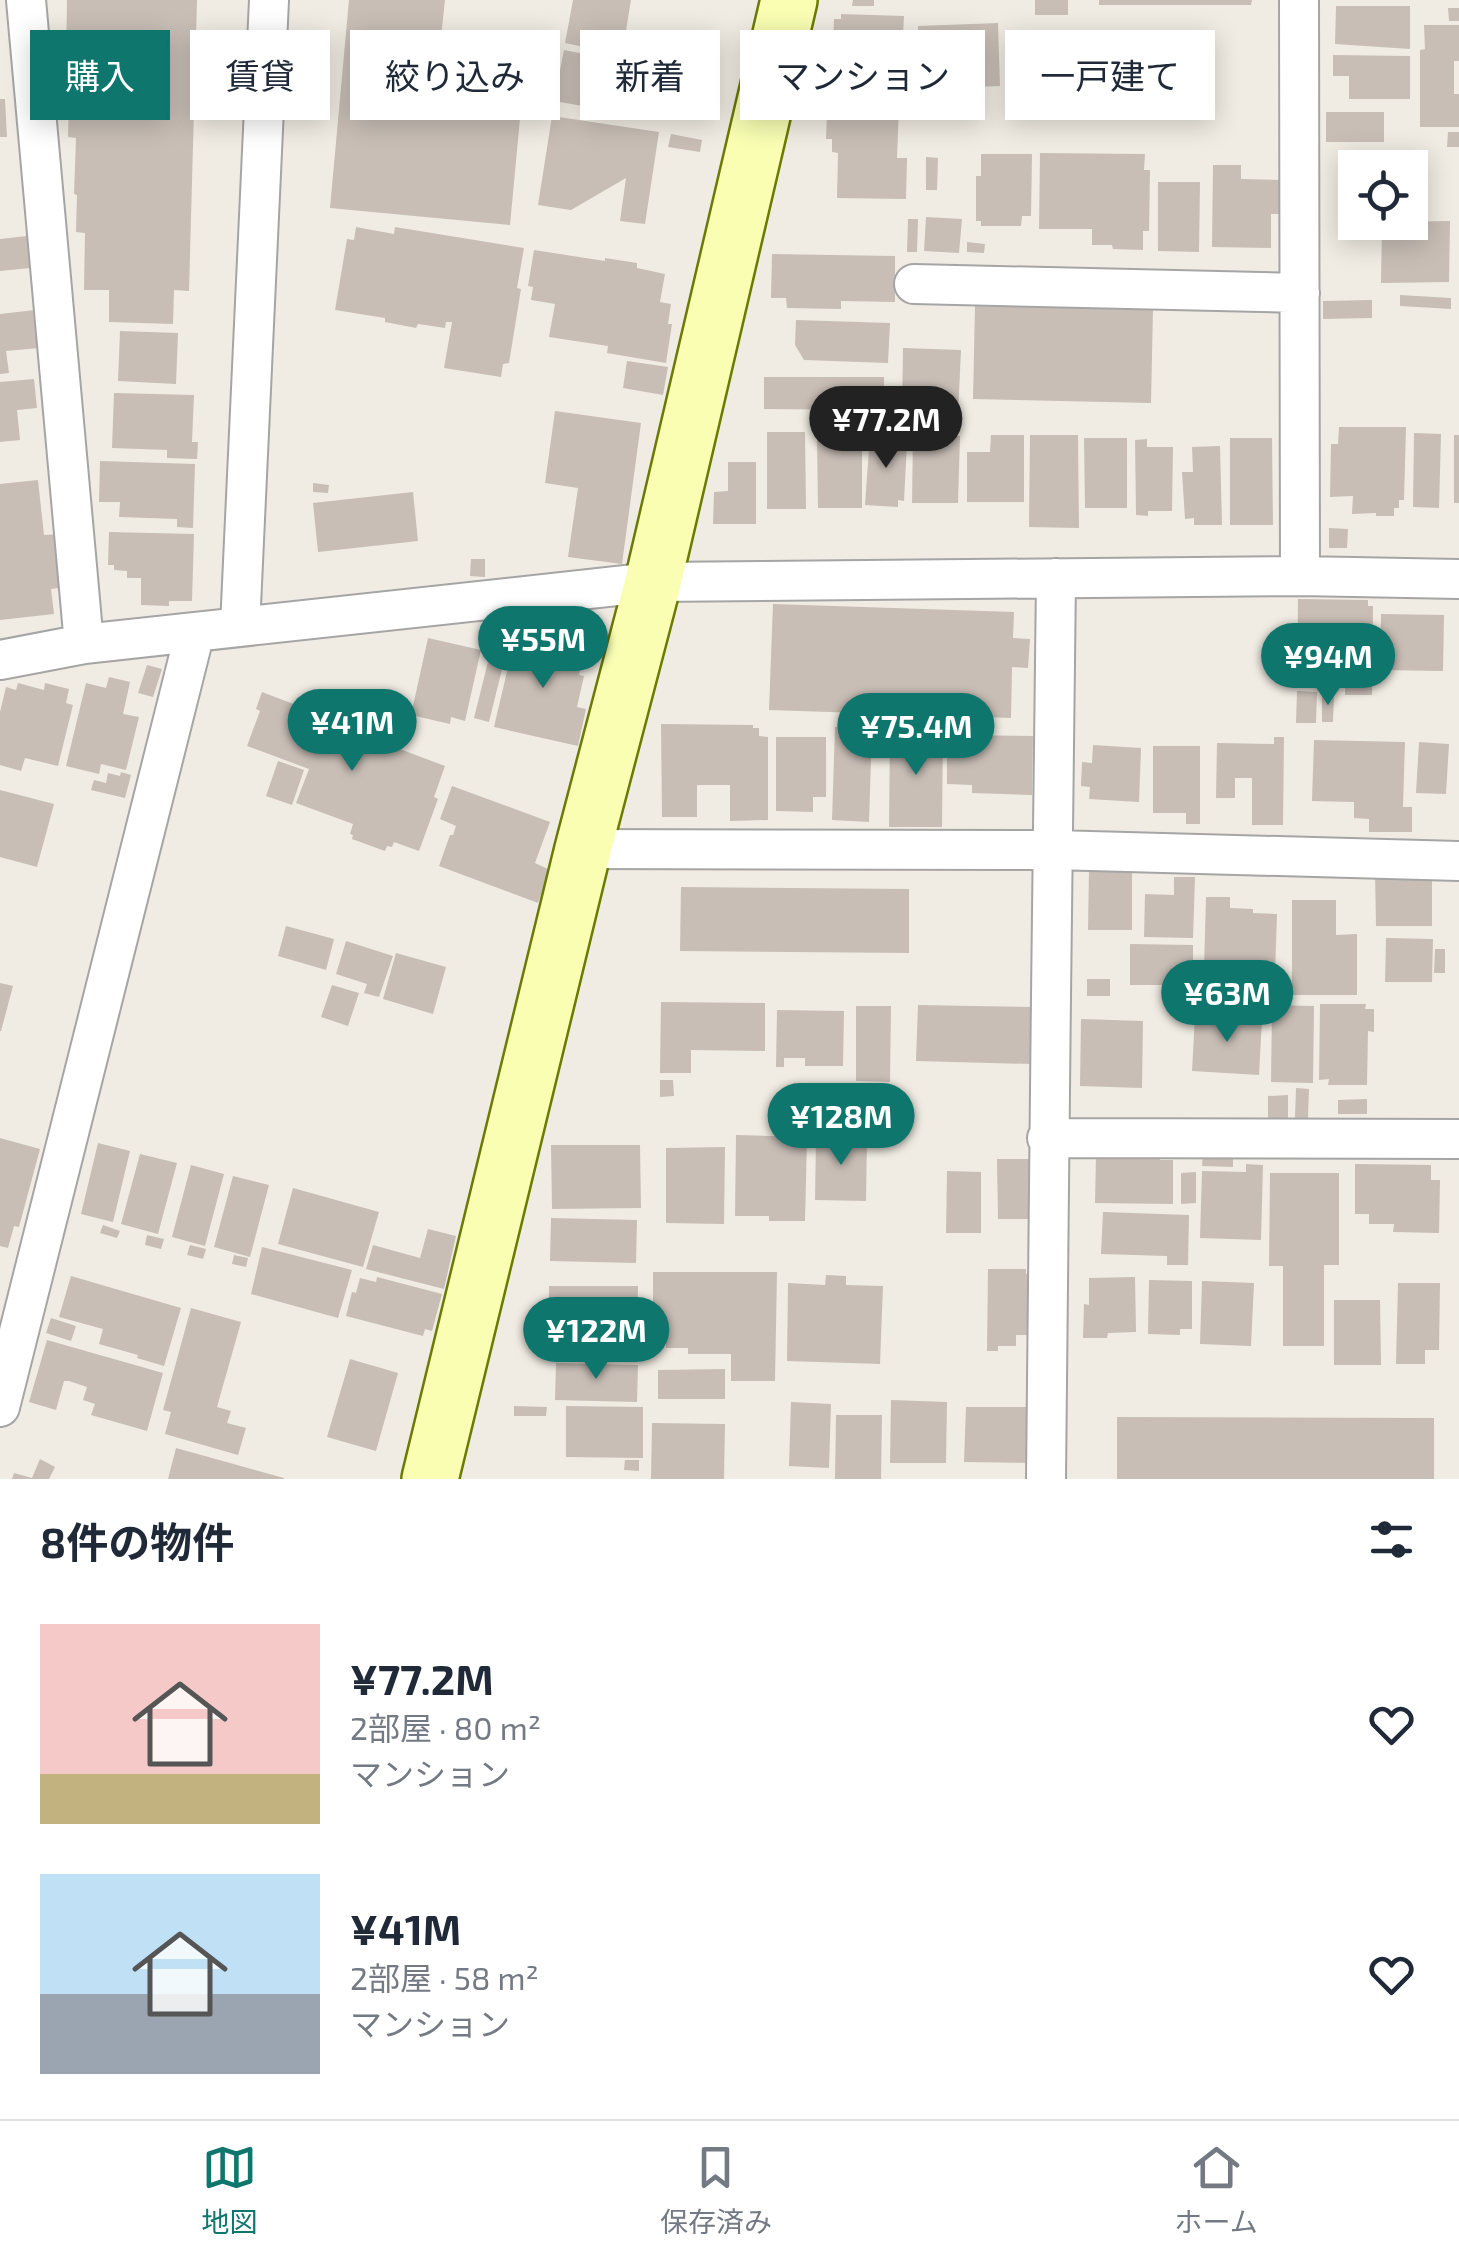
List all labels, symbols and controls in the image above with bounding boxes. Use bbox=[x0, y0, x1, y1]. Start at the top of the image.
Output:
chip: 購入 bbox=[30, 30, 170, 120]
chip: 賃貸 bbox=[190, 30, 330, 120]
chip: 絞り込み bbox=[350, 30, 560, 120]
chip: 新着 bbox=[580, 30, 720, 120]
chip: マンション bbox=[740, 30, 985, 120]
chip: 一戸建て bbox=[1005, 30, 1215, 120]
map controls bbox=[1338, 150, 1428, 240]
button: locate bbox=[1338, 150, 1428, 240]
pin: ¥77.2M bbox=[805, 386, 967, 471]
text: ¥77.2M bbox=[831, 399, 941, 437]
pin: ¥55M bbox=[484, 606, 602, 691]
text: ¥55M bbox=[500, 619, 586, 657]
pin: ¥94M bbox=[1269, 623, 1387, 708]
text: ¥94M bbox=[1283, 636, 1373, 674]
pin: ¥41M bbox=[293, 689, 411, 774]
pin: ¥75.4M bbox=[835, 693, 997, 778]
text: ¥41M bbox=[310, 702, 394, 740]
text: ¥75.4M bbox=[859, 706, 973, 744]
pin: ¥63M bbox=[1168, 960, 1286, 1045]
text: ¥63M bbox=[1183, 973, 1271, 1011]
pin: ¥128M bbox=[771, 1083, 911, 1168]
text: ¥128M bbox=[790, 1096, 892, 1134]
pin: ¥122M bbox=[526, 1297, 666, 1382]
text: ¥122M bbox=[545, 1310, 647, 1348]
icon: filters bbox=[1364, 1512, 1419, 1567]
text: 8件の物件 bbox=[40, 1516, 234, 1566]
text: ¥77.2M bbox=[350, 1653, 494, 1703]
icon: home bbox=[120, 1664, 240, 1784]
icon: heart bbox=[1364, 1697, 1419, 1752]
text: 2部屋 · 80 m² bbox=[350, 1708, 541, 1746]
text: マンション bbox=[350, 1754, 510, 1792]
text: ¥41M bbox=[350, 1903, 461, 1953]
icon: home bbox=[120, 1914, 240, 2034]
icon: heart bbox=[1364, 1947, 1419, 2002]
text: 2部屋 · 58 m² bbox=[350, 1958, 539, 1996]
text: マンション bbox=[350, 2004, 510, 2042]
tab: 地図 bbox=[201, 2140, 257, 2240]
tab: 保存済み bbox=[660, 2140, 772, 2240]
tab: ホーム bbox=[1175, 2140, 1258, 2240]

